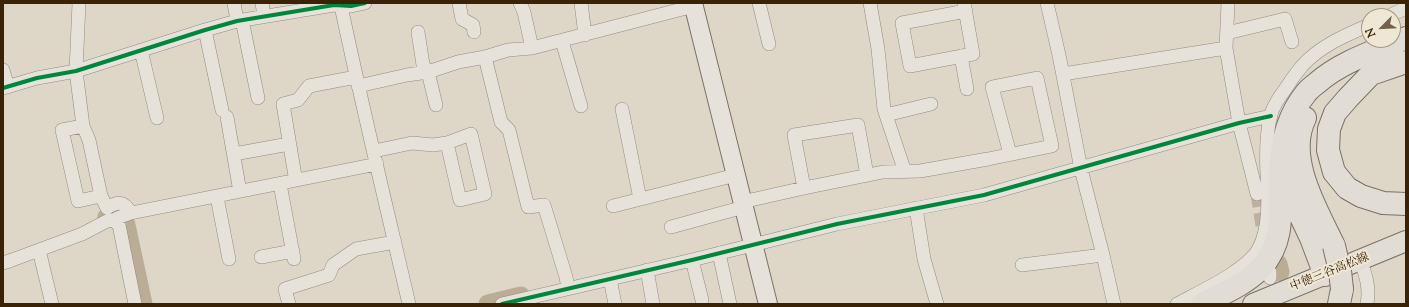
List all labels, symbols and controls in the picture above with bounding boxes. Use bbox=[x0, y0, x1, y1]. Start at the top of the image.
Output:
north arrow bbox=[1361, 8, 1401, 48]
text: N bbox=[1362, 25, 1380, 40]
street label: 中徳三谷高松線 bbox=[1288, 251, 1372, 295]

